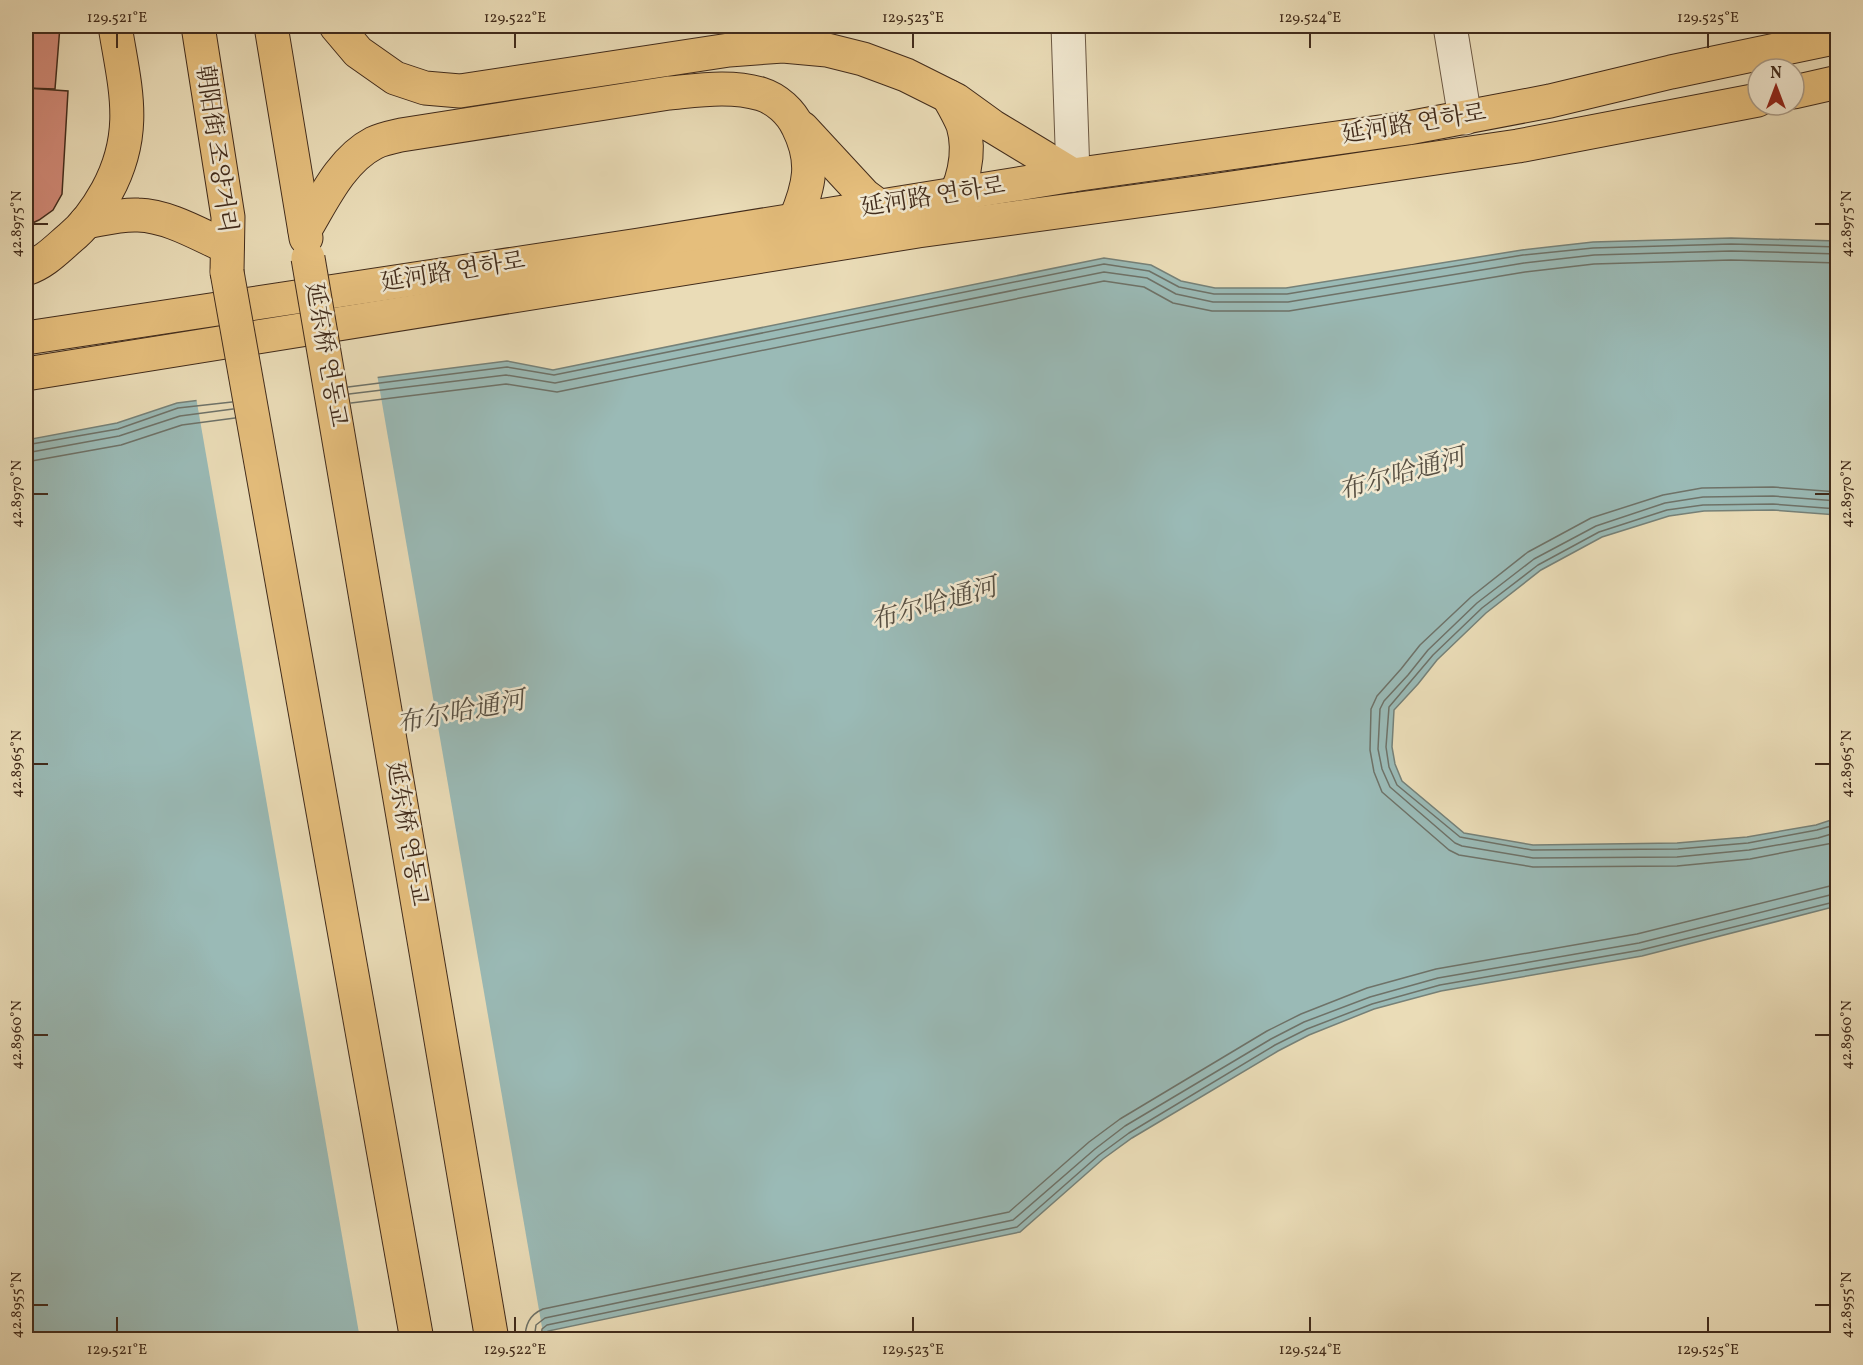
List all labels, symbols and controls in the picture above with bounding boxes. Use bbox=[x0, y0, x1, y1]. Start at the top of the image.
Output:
text: 129.521°E bbox=[87, 8, 147, 29]
text: 129.522°E bbox=[484, 8, 546, 29]
text: 129.523°E bbox=[882, 8, 944, 29]
text: 129.524°E bbox=[1279, 8, 1341, 29]
text: 129.525°E bbox=[1677, 8, 1739, 29]
north arrow bbox=[1746, 57, 1806, 117]
street label: 朝阳街 조양거리 bbox=[186, 63, 244, 235]
text: N bbox=[1770, 63, 1782, 85]
street label: 延河路 연하로 bbox=[1339, 97, 1489, 153]
street label: 延河路 연하로 bbox=[858, 170, 1008, 226]
text: 42.8975°N bbox=[7, 190, 28, 258]
text: 42.8975°N bbox=[1837, 190, 1858, 258]
street label: 延河路 연하로 bbox=[378, 245, 528, 301]
street label: 延东桥 연동교 bbox=[296, 280, 354, 430]
water label: 布尔哈通河 bbox=[1335, 439, 1473, 510]
text: 42.8970°N bbox=[7, 460, 28, 528]
text: 42.8970°N bbox=[1837, 460, 1858, 528]
water label: 布尔哈通河 bbox=[867, 569, 1005, 640]
water label: 布尔哈通河 bbox=[394, 682, 532, 743]
text: 42.8965°N bbox=[7, 730, 28, 798]
text: 42.8965°N bbox=[1837, 730, 1858, 798]
street label: 延东桥 연동교 bbox=[377, 759, 435, 909]
text: 42.8960°N bbox=[7, 1000, 28, 1070]
text: 42.8960°N bbox=[1837, 1000, 1858, 1070]
text: 42.8955°N bbox=[7, 1272, 28, 1338]
text: 42.8955°N bbox=[1837, 1272, 1858, 1338]
text: 129.521°E bbox=[87, 1340, 147, 1361]
text: 129.522°E bbox=[484, 1340, 546, 1361]
text: 129.523°E bbox=[882, 1340, 944, 1361]
text: 129.524°E bbox=[1279, 1340, 1341, 1361]
text: 129.525°E bbox=[1677, 1340, 1739, 1361]

